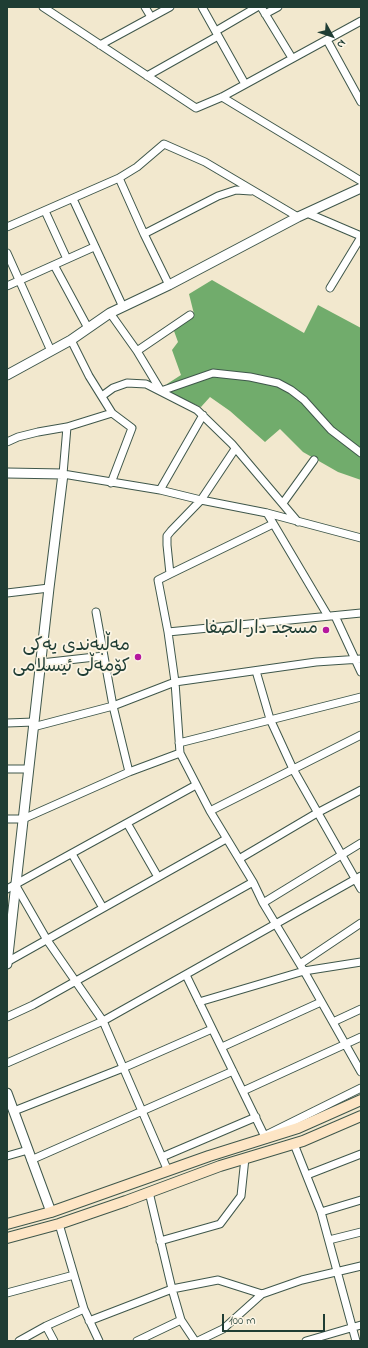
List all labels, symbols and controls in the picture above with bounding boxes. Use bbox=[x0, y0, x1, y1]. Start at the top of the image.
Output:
north arrow bbox=[312, 16, 352, 56]
text: N bbox=[333, 36, 350, 52]
place label: مسجد دار الصفا bbox=[205, 619, 318, 641]
marker: مسجد دار الصفا bbox=[321, 625, 331, 635]
place label: مەڵبەندی یەکی کۆمەڵی ئیسلامی bbox=[12, 636, 130, 678]
marker: مەڵبەندی یەکی کۆمەڵی ئیسلامی bbox=[133, 652, 143, 662]
scale bar bbox=[224, 1306, 327, 1332]
text: 100 m bbox=[229, 1312, 256, 1330]

